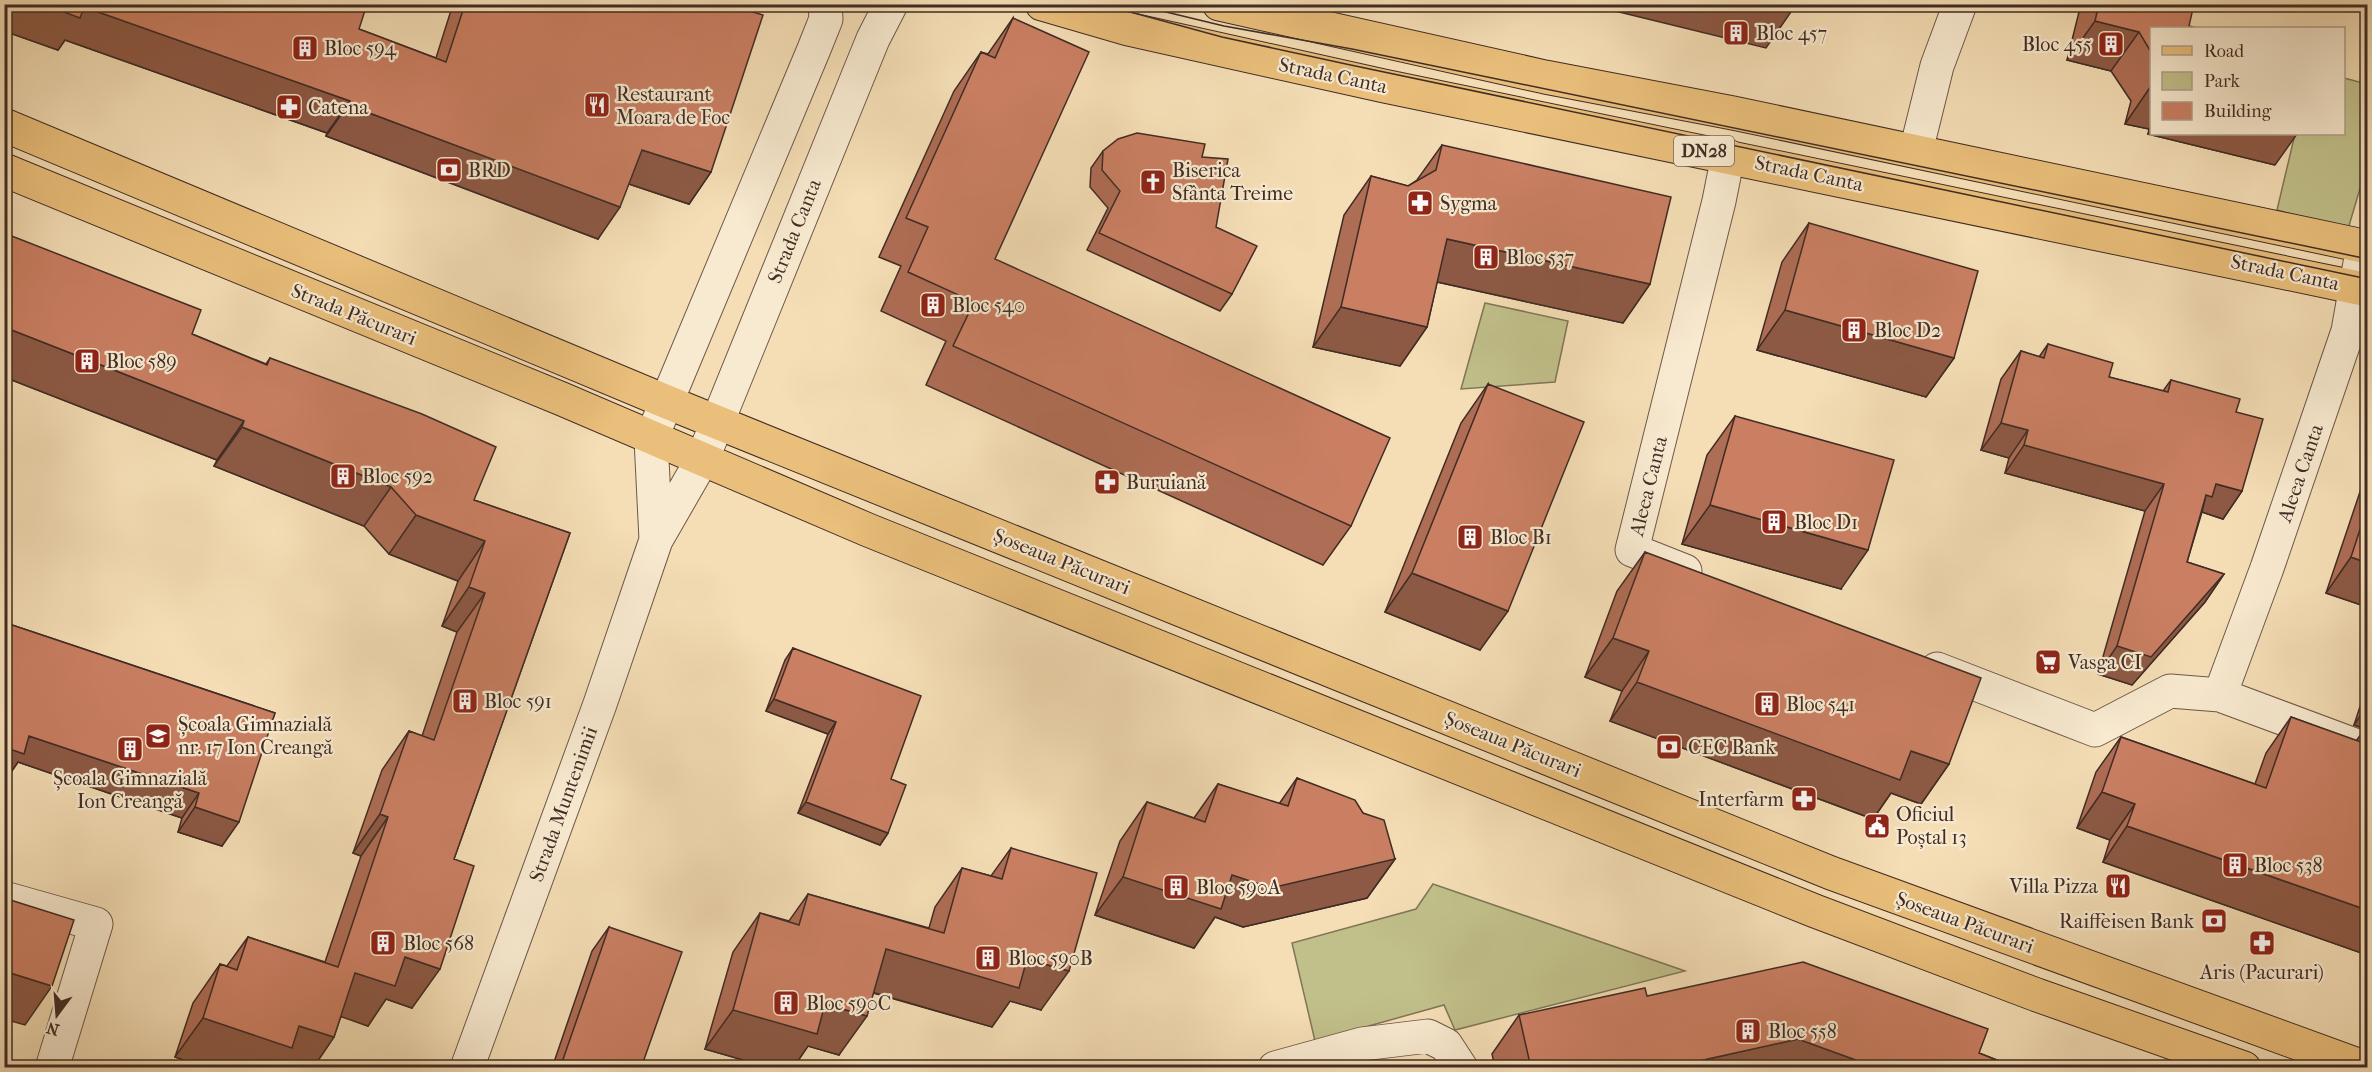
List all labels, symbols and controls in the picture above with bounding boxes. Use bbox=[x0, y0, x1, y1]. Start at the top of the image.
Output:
building icon: Bloc 457 bbox=[1721, 18, 1751, 48]
place label: Bloc 457 bbox=[1756, 22, 1828, 45]
legend bbox=[2150, 27, 2345, 135]
building icon: Bloc 455 bbox=[2096, 29, 2126, 59]
building icon: Bloc 594 bbox=[290, 33, 320, 63]
place label: Bloc 455 bbox=[2022, 33, 2092, 56]
place label: Bloc 594 bbox=[324, 37, 398, 60]
text: Road bbox=[2204, 41, 2244, 62]
street label: Strada Canta bbox=[1277, 53, 1390, 98]
text: Park bbox=[2204, 71, 2241, 92]
place label: Restaurant Moara de Foc bbox=[616, 83, 730, 129]
restaurant icon: Restaurant Moara de Foc bbox=[582, 90, 612, 120]
pharmacy icon: Catena bbox=[274, 92, 304, 122]
place label: Catena bbox=[308, 96, 369, 119]
text: Building bbox=[2204, 101, 2272, 122]
road number: DN28 bbox=[1674, 136, 1734, 166]
street label: Strada Canta bbox=[1753, 151, 1866, 196]
bank icon: BRD bbox=[434, 155, 464, 185]
place label: BRD bbox=[468, 159, 511, 182]
place label: Biserica Sfânta Treime bbox=[1172, 159, 1293, 205]
church icon: Biserica Sfânta Treime bbox=[1138, 167, 1168, 197]
street label: Strada Canta bbox=[763, 175, 826, 287]
pharmacy icon: Sygma bbox=[1405, 188, 1435, 218]
place label: Sygma bbox=[1440, 192, 1498, 215]
building icon: Bloc 537 bbox=[1471, 242, 1501, 272]
place label: Bloc 537 bbox=[1506, 246, 1574, 269]
street label: Strada Canta bbox=[2229, 250, 2342, 295]
street label: Strada Păcurari bbox=[288, 279, 420, 350]
building icon: Bloc 540 bbox=[918, 290, 948, 320]
place label: Bloc 540 bbox=[952, 294, 1025, 317]
building icon: Bloc D2 bbox=[1839, 315, 1869, 345]
place label: Bloc D2 bbox=[1874, 319, 1941, 342]
building icon: Bloc 589 bbox=[72, 346, 102, 376]
place label: Bloc 589 bbox=[106, 350, 177, 373]
street label: Aleea Canta bbox=[2273, 420, 2328, 526]
street label: Aleea Canta bbox=[1625, 433, 1672, 539]
building icon: Bloc 592 bbox=[328, 461, 358, 491]
place label: Bloc 592 bbox=[362, 465, 433, 488]
pharmacy icon: Buruiană bbox=[1092, 467, 1122, 497]
place label: Buruiană bbox=[1126, 471, 1207, 494]
building icon: Bloc D1 bbox=[1759, 507, 1789, 537]
place label: Bloc D1 bbox=[1794, 511, 1858, 534]
building icon: Bloc B1 bbox=[1455, 522, 1485, 552]
street label: Șoseaua Păcurari bbox=[990, 524, 1134, 600]
place label: Bloc B1 bbox=[1490, 526, 1552, 549]
supermarket icon: Vasga CI bbox=[2033, 647, 2063, 677]
place label: Vasga CI bbox=[2067, 651, 2142, 674]
building icon: Bloc 591 bbox=[450, 686, 480, 716]
building icon: Bloc 541 bbox=[1752, 689, 1782, 719]
place label: Bloc 591 bbox=[484, 690, 552, 713]
place label: Bloc 541 bbox=[1786, 693, 1855, 716]
street label: Șoseaua Păcurari bbox=[1441, 707, 1585, 783]
place label: Școala Gimnazială nr. 17 Ion Creangă bbox=[178, 713, 333, 759]
school or university icon: Școala Gimnazială nr. 17 Ion Creangă bbox=[143, 721, 173, 751]
street label: Strada Muntenimii bbox=[525, 723, 602, 885]
bank icon: CEC Bank bbox=[1654, 732, 1684, 762]
building icon: Școala Gimnazială Ion Creangă bbox=[115, 734, 145, 764]
place label: CEC Bank bbox=[1688, 736, 1776, 759]
place label: Școala Gimnazială Ion Creangă bbox=[53, 767, 208, 813]
pharmacy icon: Interfarm bbox=[1789, 784, 1819, 814]
place label: Interfarm bbox=[1698, 788, 1784, 811]
place label: Oficiul Poștal 13 bbox=[1896, 803, 1967, 849]
public building icon: Oficiul Poștal 13 bbox=[1862, 811, 1892, 841]
building icon: Bloc 538 bbox=[2220, 850, 2250, 880]
place label: Bloc 538 bbox=[2254, 854, 2323, 877]
restaurant icon: Villa Pizza bbox=[2103, 871, 2133, 901]
building icon: Bloc 590A bbox=[1161, 872, 1191, 902]
place label: Villa Pizza bbox=[2009, 875, 2099, 898]
place label: Bloc 590A bbox=[1196, 876, 1282, 899]
street label: Șoseaua Păcurari bbox=[1892, 887, 2037, 959]
bank icon: Raiffeisen Bank bbox=[2199, 906, 2229, 936]
place label: Raiffeisen Bank bbox=[2059, 910, 2195, 933]
building icon: Bloc 568 bbox=[368, 928, 398, 958]
pharmacy icon: Aris (Pacurari) bbox=[2247, 928, 2277, 958]
place label: Bloc 568 bbox=[403, 932, 474, 955]
building icon: Bloc 590B bbox=[973, 943, 1003, 973]
place label: Bloc 590B bbox=[1008, 947, 1093, 970]
place label: Aris (Pacurari) bbox=[2199, 961, 2324, 984]
north arrow bbox=[27, 985, 87, 1045]
building icon: Bloc 590C bbox=[771, 988, 801, 1018]
place label: Bloc 590C bbox=[806, 992, 891, 1015]
building icon: Bloc 558 bbox=[1733, 1016, 1763, 1046]
text: N bbox=[44, 1018, 61, 1040]
place label: Bloc 558 bbox=[1768, 1020, 1837, 1043]

